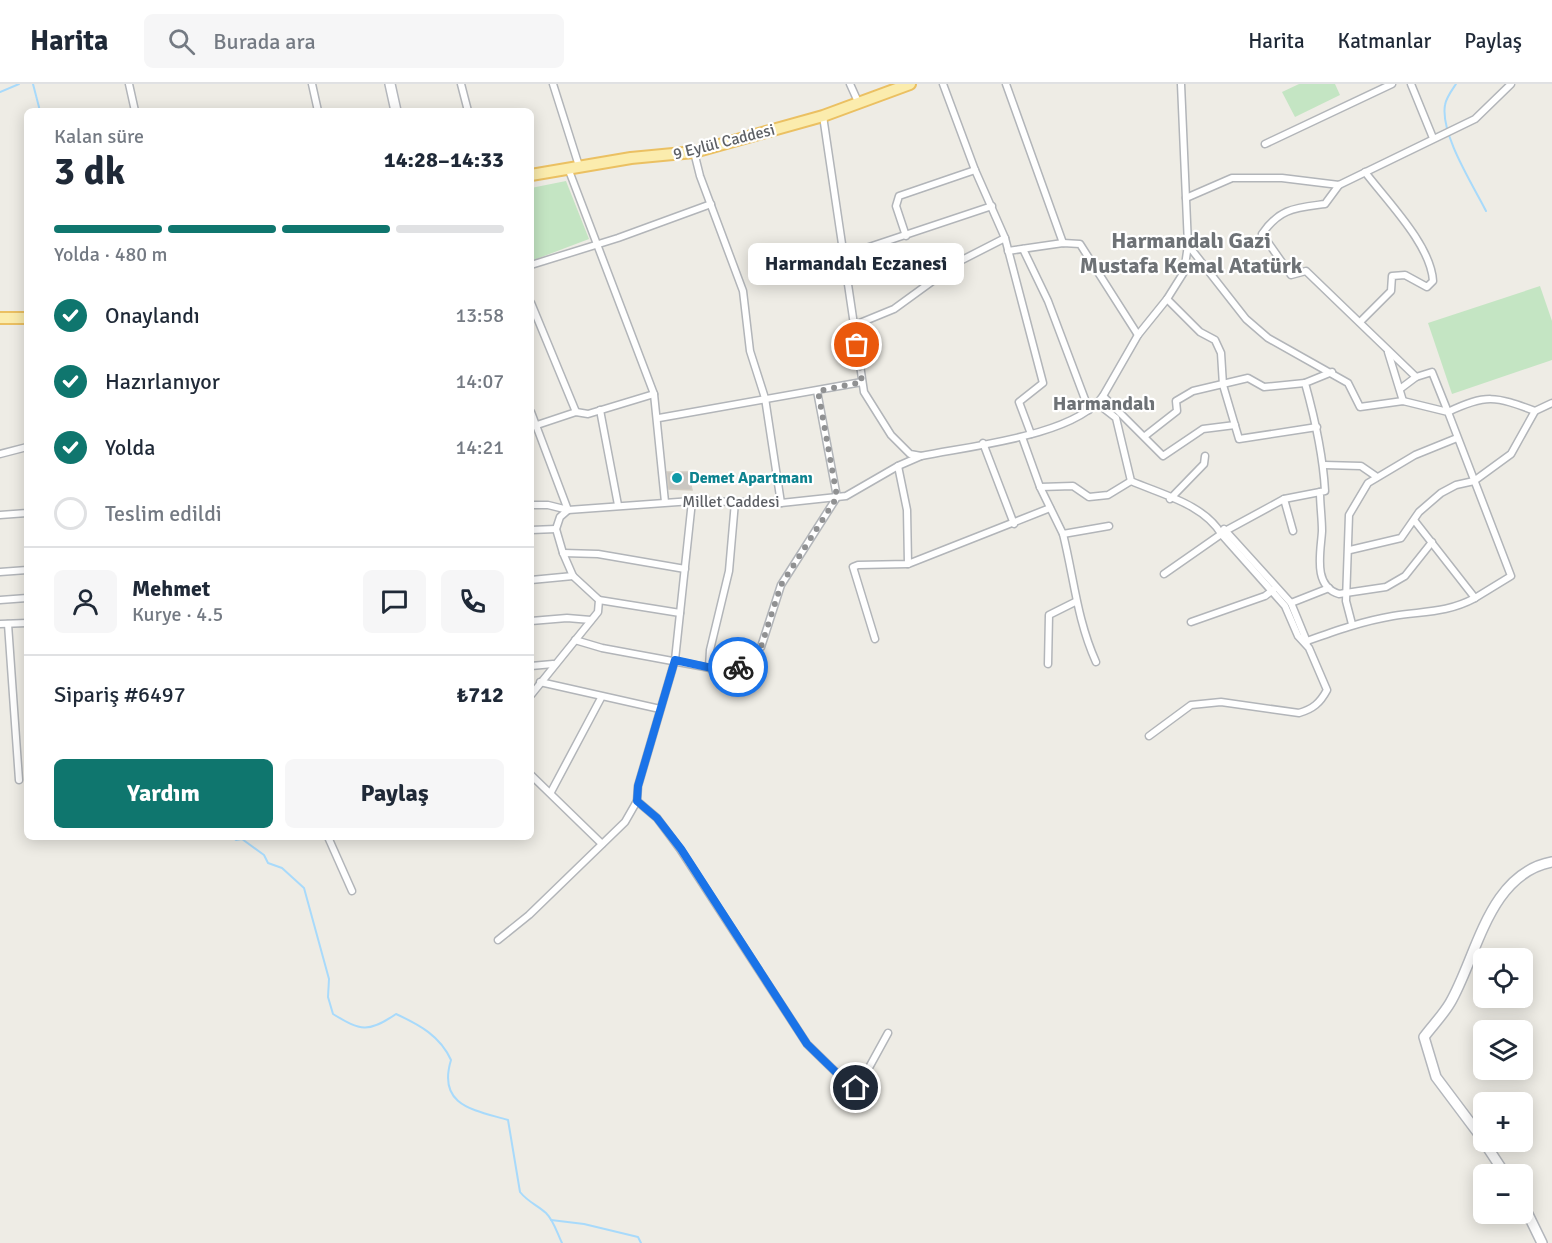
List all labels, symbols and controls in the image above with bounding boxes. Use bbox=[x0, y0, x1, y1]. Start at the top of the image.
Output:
search box bbox=[144, 14, 564, 68]
text: Harita bbox=[30, 24, 108, 58]
icon: search bbox=[165, 25, 198, 58]
text: Burada ara bbox=[213, 28, 316, 55]
text: Harita bbox=[1248, 28, 1305, 54]
text: Katmanlar bbox=[1338, 28, 1431, 54]
text: Paylaş bbox=[1464, 28, 1522, 54]
street label: 9 Eylül Caddesi bbox=[671, 120, 777, 164]
text: Kalan süre bbox=[54, 124, 144, 149]
text: 14:28–14:33 bbox=[384, 146, 504, 173]
text: 3 dk bbox=[54, 147, 125, 195]
district label: Harmandalı Gazi Mustafa Kemal Atatürk bbox=[1080, 227, 1303, 279]
text: Yolda · 480 m bbox=[54, 242, 167, 267]
callout: Harmandalı Eczanesi bbox=[749, 243, 965, 285]
text: Harmandalı Eczanesi bbox=[765, 251, 947, 276]
icon: check bbox=[54, 299, 87, 332]
text: Onaylandı bbox=[105, 302, 200, 329]
text: 13:58 bbox=[455, 303, 504, 328]
pin bbox=[831, 319, 882, 370]
icon: bag bbox=[840, 328, 873, 361]
icon: check bbox=[54, 365, 87, 398]
text: Hazırlanıyor bbox=[105, 368, 220, 395]
text: 14:07 bbox=[455, 369, 504, 394]
district label: Harmandalı bbox=[1053, 391, 1155, 416]
icon: check bbox=[54, 431, 87, 464]
text: Yolda bbox=[105, 434, 155, 461]
text: 14:21 bbox=[455, 435, 504, 460]
place label: Demet Apartmanı bbox=[689, 468, 813, 488]
marker: Demet Apartmanı bbox=[670, 471, 684, 485]
street label: Millet Caddesi bbox=[682, 492, 780, 512]
text: Teslim edildi bbox=[105, 500, 222, 527]
button: person bbox=[54, 570, 117, 633]
button: chat bbox=[363, 570, 426, 633]
button: phone bbox=[441, 570, 504, 633]
text: Mehmet bbox=[132, 575, 210, 602]
text: Kurye · 4.5 bbox=[132, 602, 223, 627]
courier bbox=[708, 637, 768, 697]
icon: bike bbox=[722, 651, 755, 684]
text: Sipariş #6497 bbox=[54, 681, 186, 708]
text: ₺712 bbox=[456, 681, 504, 708]
button: Yardım bbox=[54, 759, 273, 828]
button: Paylaş bbox=[285, 759, 504, 828]
map controls bbox=[1473, 948, 1533, 1224]
button: locate bbox=[1473, 948, 1533, 1008]
button: layers bbox=[1473, 1020, 1533, 1080]
pin bbox=[830, 1062, 881, 1113]
icon: home bbox=[839, 1071, 872, 1104]
button: + bbox=[1473, 1092, 1533, 1152]
button: − bbox=[1473, 1164, 1533, 1224]

